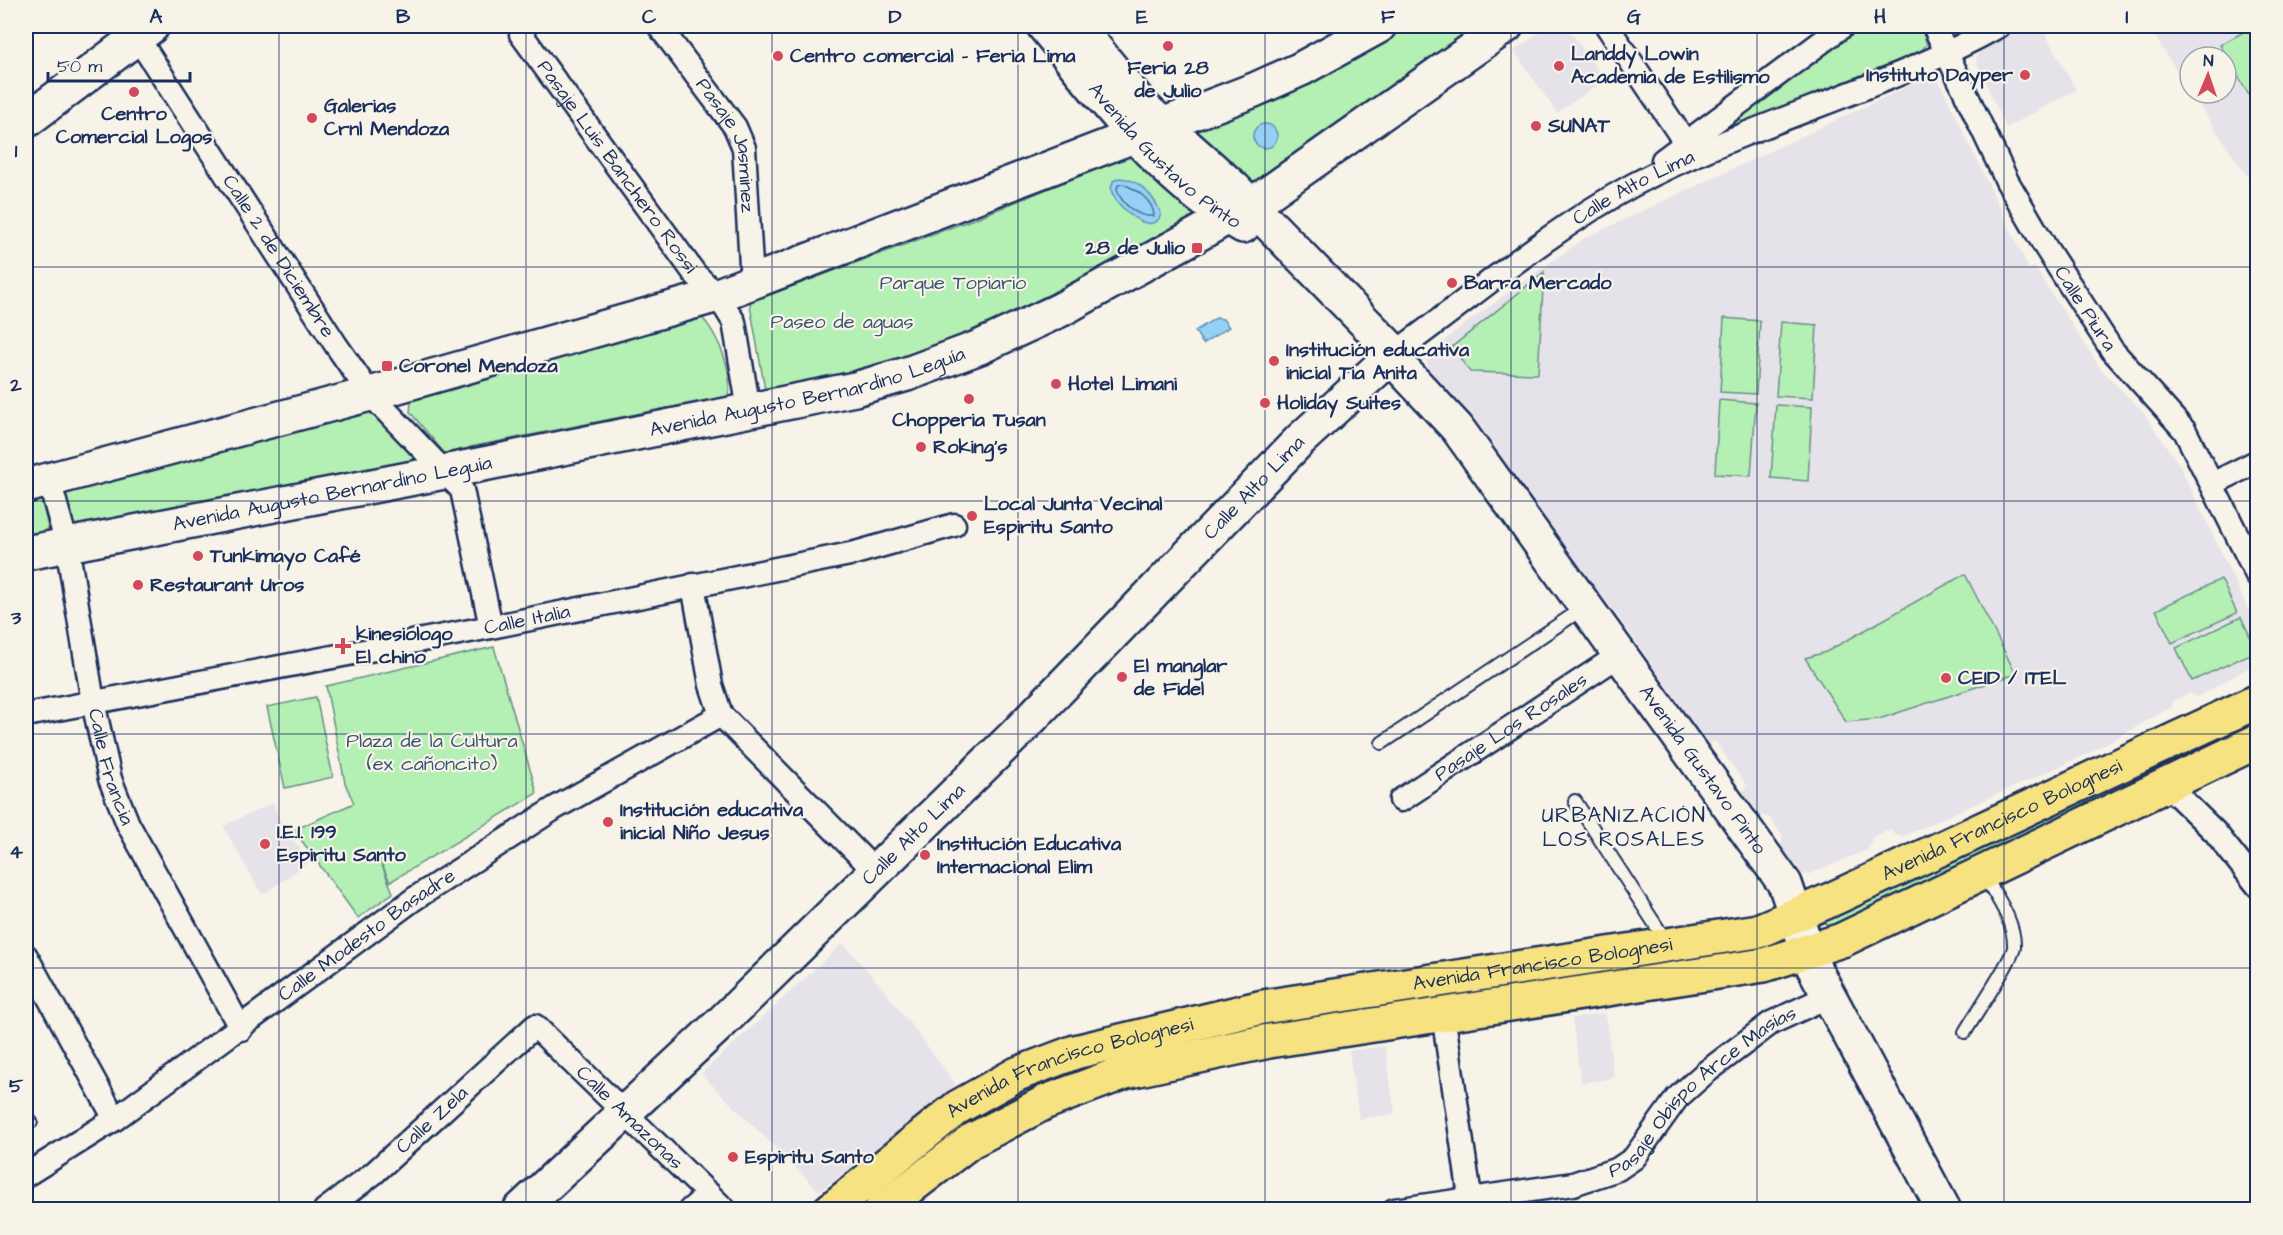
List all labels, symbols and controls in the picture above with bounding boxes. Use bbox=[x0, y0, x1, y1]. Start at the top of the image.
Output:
text: A bbox=[150, 3, 163, 31]
text: B bbox=[396, 3, 411, 31]
text: C bbox=[642, 3, 657, 31]
text: D bbox=[889, 3, 902, 31]
text: E bbox=[1136, 3, 1148, 31]
text: F bbox=[1381, 3, 1396, 31]
text: G bbox=[1627, 3, 1641, 31]
text: H bbox=[1874, 3, 1886, 31]
text: I bbox=[2125, 3, 2129, 31]
marker: Feria 28 de Julio bbox=[1161, 39, 1175, 53]
place label: Landdy Lowin Academia de Estilismo bbox=[1571, 40, 1770, 91]
place label: Centro comercial - Feria Lima bbox=[790, 42, 1076, 70]
scale bar bbox=[48, 45, 190, 83]
north arrow bbox=[2178, 45, 2238, 105]
marker: Centro comercial - Feria Lima bbox=[771, 49, 785, 63]
text: N bbox=[2203, 50, 2214, 72]
text: 50 m bbox=[57, 54, 102, 79]
street label: Pasaje Luis Banchero Rossi bbox=[530, 54, 704, 279]
place label: Feria 28 de Julio bbox=[1127, 54, 1209, 105]
marker: Landdy Lowin Academia de Estilismo bbox=[1552, 59, 1566, 73]
place label: Instituto Dayper bbox=[1866, 61, 2014, 90]
marker: Instituto Dayper bbox=[2018, 68, 2032, 82]
street label: Pasaje Jasminez bbox=[689, 72, 762, 213]
street label: Avenida Gustavo Pinto bbox=[1081, 77, 1246, 236]
marker: Centro Comercial Logos bbox=[127, 85, 141, 99]
place label: Galerias Crnl Mendoza bbox=[324, 92, 450, 143]
place label: Centro Comercial Logos bbox=[56, 100, 212, 152]
marker: Galerias Crnl Mendoza bbox=[305, 111, 319, 125]
place label: SUNAT bbox=[1547, 112, 1610, 140]
marker: SUNAT bbox=[1529, 119, 1543, 133]
text: 1 bbox=[15, 137, 18, 165]
street label: Calle Alto Lima bbox=[1567, 143, 1699, 232]
street label: Calle 2 de Diciembre bbox=[216, 169, 342, 343]
place label: 28 de Julio bbox=[1084, 234, 1186, 262]
marker: 28 de Julio bbox=[1190, 241, 1204, 255]
street label: Calle Piura bbox=[2047, 260, 2123, 357]
park label: Parque Topiario bbox=[880, 269, 1026, 297]
place label: Barra Mercado bbox=[1464, 269, 1612, 297]
marker: Barra Mercado bbox=[1445, 276, 1459, 290]
park label: Paseo de aguas bbox=[771, 308, 914, 337]
place label: Institución educativa inicial Tia Anita bbox=[1286, 336, 1470, 387]
street label: Avenida Augusto Bernardino Leguía bbox=[647, 340, 969, 444]
place label: Coronel Mendoza bbox=[399, 352, 558, 380]
marker: Institución educativa inicial Tia Anita bbox=[1267, 354, 1281, 368]
marker: Coronel Mendoza bbox=[380, 359, 394, 373]
place label: Hotel Limani bbox=[1068, 370, 1178, 398]
text: 2 bbox=[9, 371, 22, 399]
marker: Hotel Limani bbox=[1049, 377, 1063, 391]
place label: Holiday Suites bbox=[1277, 389, 1401, 418]
marker: Chopperia Tusan bbox=[962, 392, 976, 406]
marker: Holiday Suites bbox=[1258, 396, 1272, 410]
place label: Chopperia Tusan bbox=[892, 406, 1046, 434]
street label: Calle Alto Lima bbox=[1197, 429, 1311, 546]
place label: Roking's bbox=[933, 433, 1007, 462]
marker: Roking's bbox=[914, 440, 928, 454]
street label: Avenida Augusto Bernardino Leguía bbox=[170, 449, 494, 538]
place label: Local Junta Vecinal Espiritu Santo bbox=[984, 490, 1162, 541]
marker: Local Junta Vecinal Espiritu Santo bbox=[965, 509, 979, 523]
place label: Tunkimayo Café bbox=[209, 542, 361, 571]
marker: Tunkimayo Café bbox=[191, 549, 205, 563]
place label: Restaurant Uros bbox=[150, 571, 304, 599]
marker: Restaurant Uros bbox=[131, 578, 145, 592]
street label: Calle Italia bbox=[481, 597, 573, 642]
text: 3 bbox=[10, 604, 22, 632]
place label: kinesiologo El chino bbox=[356, 620, 453, 671]
marker: kinesiologo El chino bbox=[334, 637, 352, 655]
place label: El manglar de Fidel bbox=[1133, 652, 1228, 703]
place label: CEID / ITEL bbox=[1958, 664, 2066, 692]
street label: Pasaje Los Rosales bbox=[1429, 666, 1593, 788]
marker: El manglar de Fidel bbox=[1115, 670, 1129, 684]
marker: CEID / ITEL bbox=[1939, 671, 1953, 685]
street label: Avenida Gustavo Pinto bbox=[1632, 679, 1773, 860]
street label: Calle Francia bbox=[81, 706, 141, 830]
park label: Plaza de la Cultura (ex cañoncito) bbox=[346, 727, 518, 778]
street label: Avenida Francisco Bolognesi bbox=[1877, 752, 2127, 888]
street label: Calle Alto Lima bbox=[855, 777, 972, 892]
place label: Institución educativa inicial Niño Jesus bbox=[620, 796, 804, 847]
district label: URBANIZACIÓN LOS ROSALES bbox=[1542, 801, 1706, 854]
marker: Institución educativa inicial Niño Jesus bbox=[601, 815, 615, 829]
place label: I.E.I. 199 Espiritu Santo bbox=[277, 818, 406, 869]
place label: Institución Educativa Internacional Elim bbox=[937, 830, 1122, 881]
marker: I.E.I. 199 Espiritu Santo bbox=[258, 837, 272, 851]
text: 4 bbox=[9, 838, 23, 866]
marker: Institución Educativa Internacional Elim bbox=[918, 848, 932, 862]
street label: Calle Modesto Basadre bbox=[272, 862, 461, 1008]
street label: Avenida Francisco Bolognesi bbox=[1411, 930, 1674, 998]
street label: Pasaje Obispo Arce Masías bbox=[1605, 999, 1801, 1185]
street label: Avenida Francisco Bolognesi bbox=[940, 1010, 1196, 1125]
street label: Calle Amazonas bbox=[570, 1059, 689, 1176]
text: 5 bbox=[9, 1072, 24, 1100]
street label: Calle Zela bbox=[390, 1080, 474, 1160]
place label: Espiritu Santo bbox=[745, 1143, 874, 1171]
marker: Espiritu Santo bbox=[726, 1150, 740, 1164]

